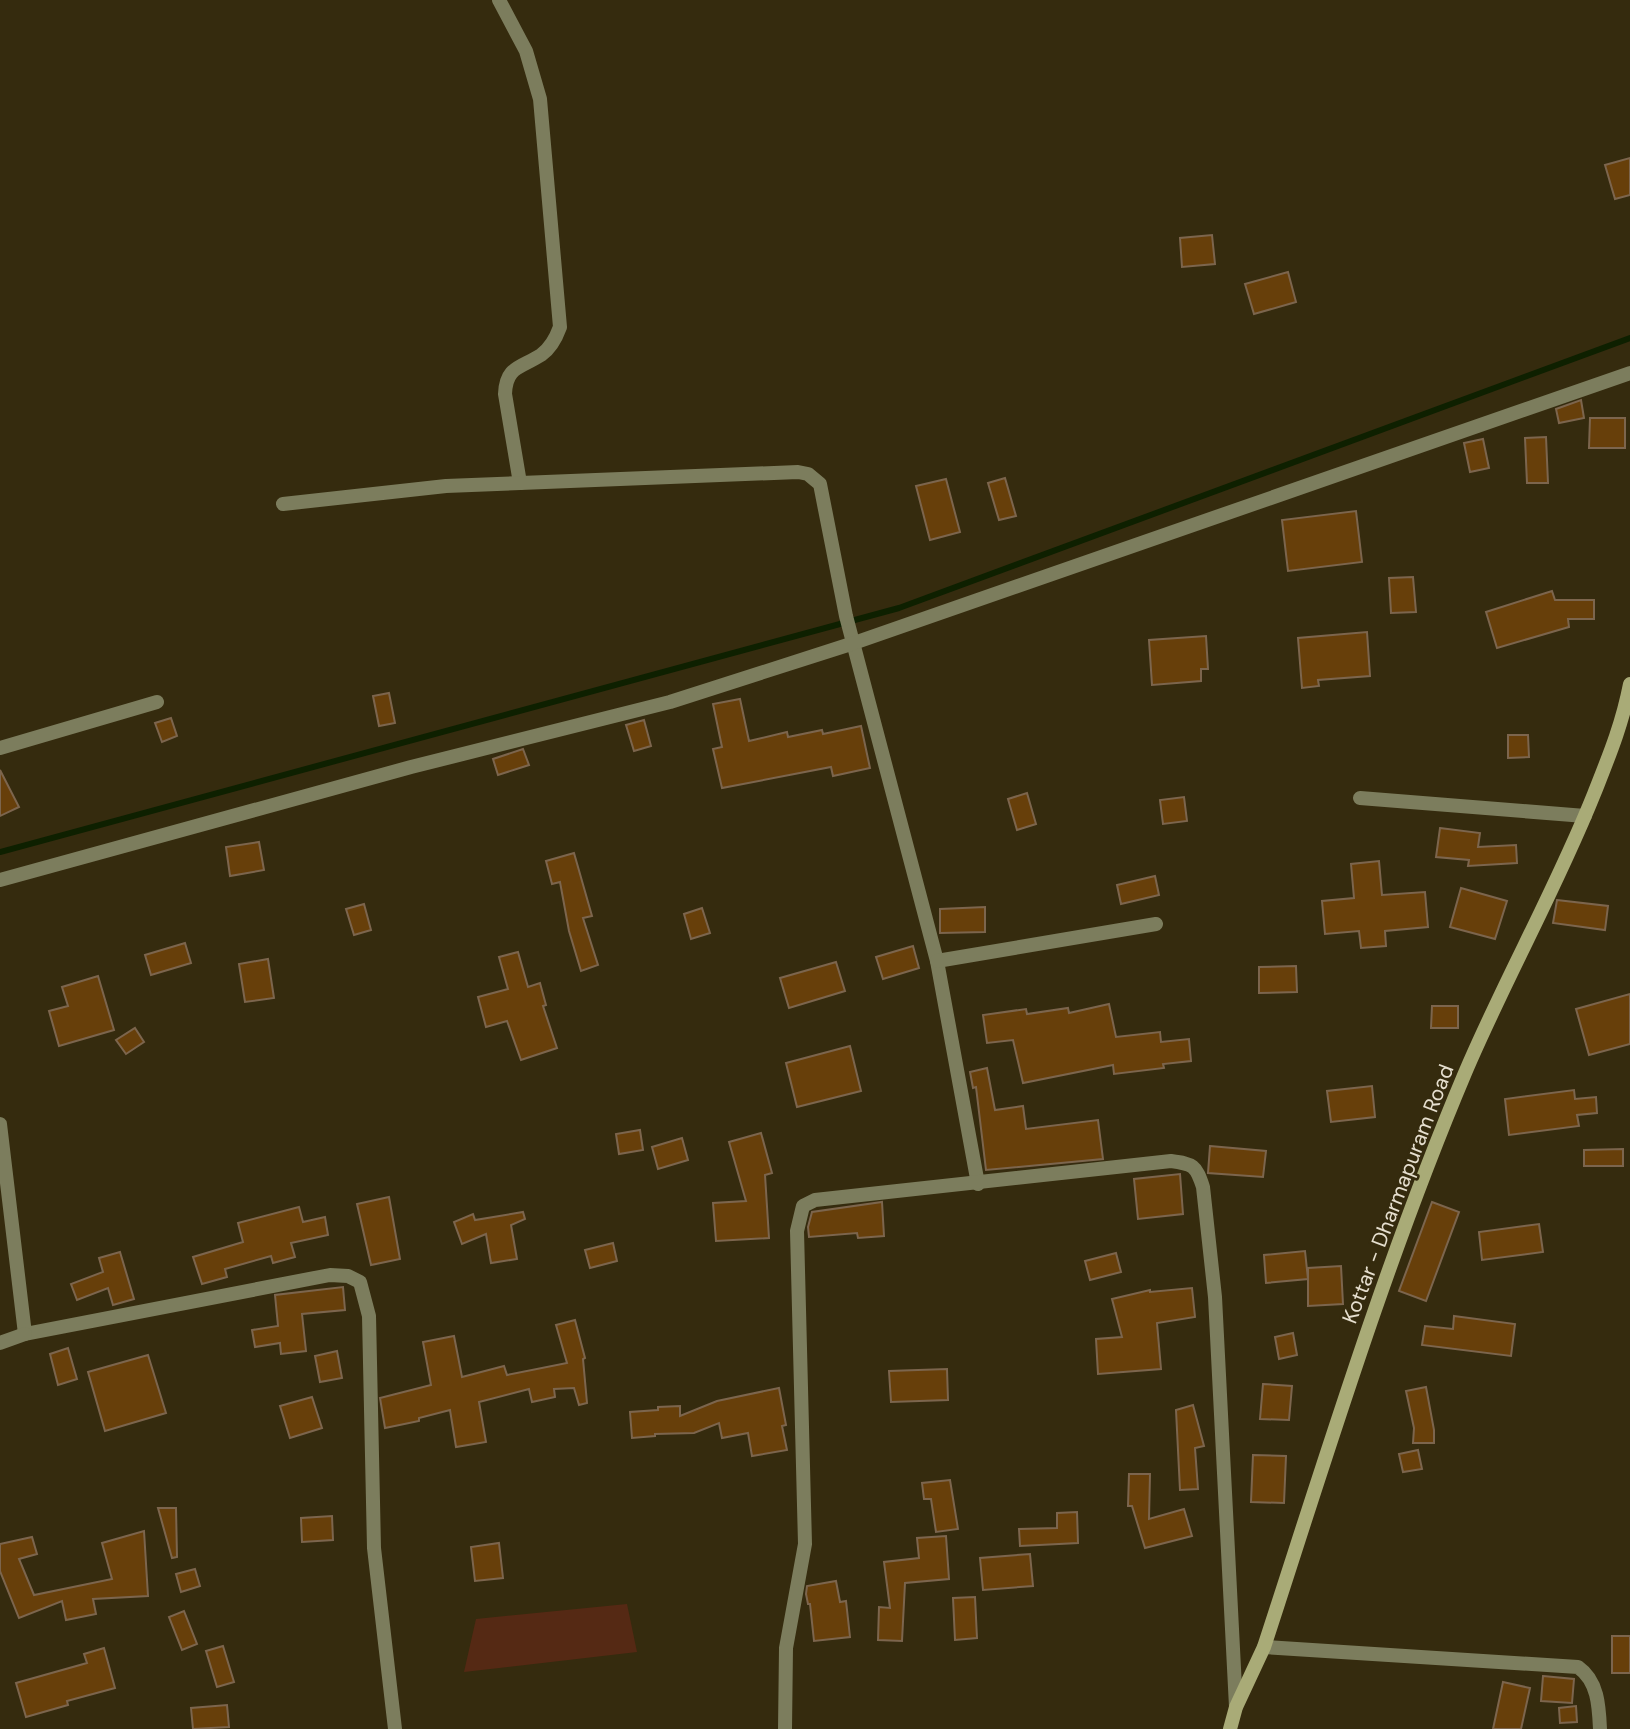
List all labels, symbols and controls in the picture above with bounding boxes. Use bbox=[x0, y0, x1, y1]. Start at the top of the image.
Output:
street label: Kottar - Dharmapuram Road bbox=[1336, 1061, 1460, 1327]

